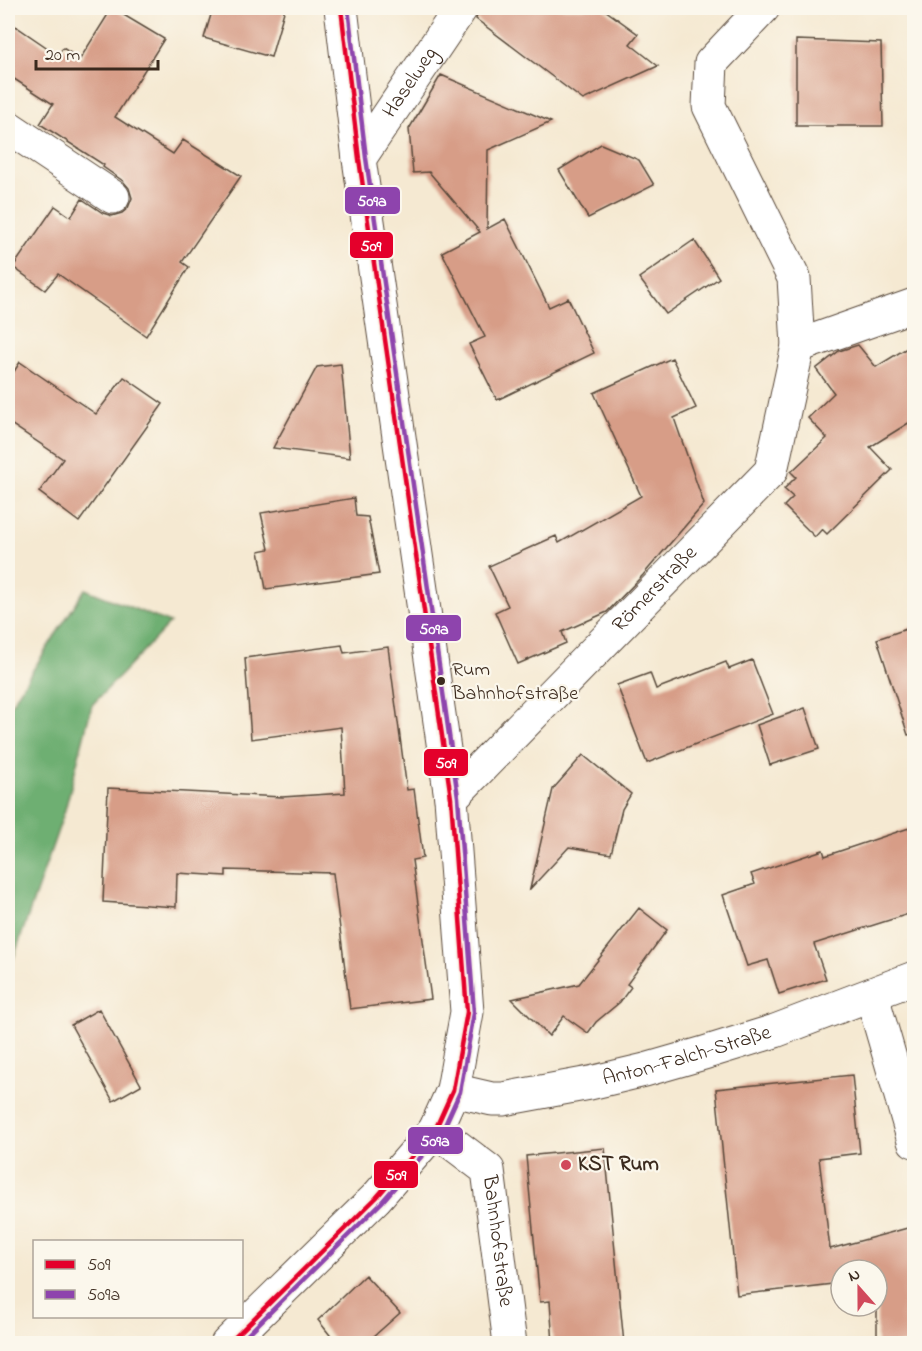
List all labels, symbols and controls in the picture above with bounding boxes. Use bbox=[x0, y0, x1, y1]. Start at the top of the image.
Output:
scale bar bbox=[36, 33, 158, 71]
street label: Haselweg bbox=[376, 41, 447, 124]
text: 20 m bbox=[45, 43, 80, 69]
line badge: 509a bbox=[344, 186, 401, 215]
text: 509a bbox=[357, 190, 387, 214]
line badge: 509 bbox=[349, 231, 394, 259]
text: 509 bbox=[361, 235, 382, 259]
street label: Römerstraße bbox=[606, 539, 705, 639]
line badge: 509a bbox=[405, 614, 462, 642]
text: 509a bbox=[419, 618, 449, 642]
place label: Rum Bahnhofstraße bbox=[451, 656, 578, 709]
marker: Rum Bahnhofstraße bbox=[435, 675, 447, 687]
line badge: 509 bbox=[423, 748, 469, 777]
text: 509 bbox=[436, 752, 457, 776]
street label: Anton-Falch-Straße bbox=[600, 1018, 775, 1094]
line badge: 509a bbox=[407, 1126, 464, 1155]
text: 509a bbox=[420, 1130, 450, 1154]
place label: KST Rum bbox=[578, 1150, 659, 1180]
marker: KST Rum bbox=[559, 1158, 573, 1172]
line badge: 509 bbox=[373, 1160, 419, 1189]
text: 509 bbox=[386, 1164, 407, 1188]
street label: Bahnhofstraße bbox=[474, 1172, 520, 1309]
legend bbox=[33, 1240, 243, 1318]
text: 509 bbox=[87, 1253, 111, 1279]
north arrow bbox=[829, 1258, 889, 1318]
text: N bbox=[845, 1263, 864, 1289]
text: 509a bbox=[87, 1283, 120, 1309]

